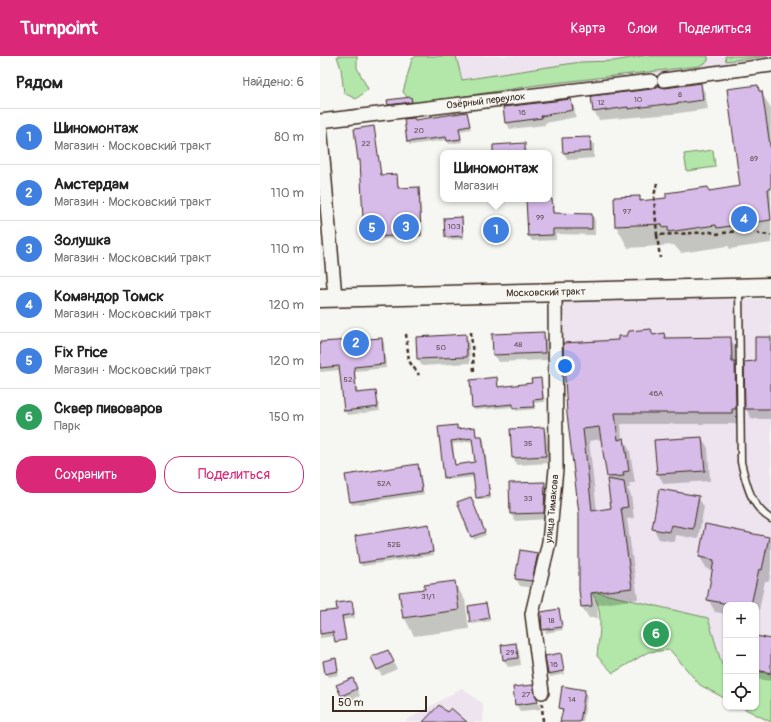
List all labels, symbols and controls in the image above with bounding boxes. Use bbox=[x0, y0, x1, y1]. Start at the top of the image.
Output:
text: Turnpoint bbox=[20, 16, 98, 40]
text: Карта bbox=[571, 20, 605, 37]
text: Слои bbox=[627, 20, 657, 37]
text: Поделиться bbox=[679, 20, 751, 37]
text: Рядом bbox=[16, 72, 63, 93]
text: Найдено: 6 bbox=[242, 74, 304, 90]
street label: Озёрный переулок bbox=[446, 90, 526, 112]
house number: 8 bbox=[678, 90, 682, 99]
house number: 10 bbox=[634, 95, 643, 104]
house number: 12 bbox=[597, 98, 605, 107]
house number: 16 bbox=[518, 108, 526, 117]
text: Шиномонтаж bbox=[54, 119, 138, 138]
house number: 20 bbox=[414, 126, 425, 135]
text: 1 bbox=[26, 129, 32, 145]
text: 80 m bbox=[274, 129, 304, 145]
text: Магазин · Московский тракт bbox=[54, 138, 211, 154]
house number: 22 bbox=[362, 139, 371, 148]
popup bbox=[440, 150, 552, 202]
house number: 89 bbox=[750, 154, 758, 163]
text: Шиномонтаж bbox=[454, 159, 538, 178]
text: Амстердам bbox=[54, 175, 129, 194]
text: Магазин bbox=[454, 178, 498, 194]
text: 2 bbox=[25, 185, 33, 201]
text: 110 m bbox=[271, 185, 304, 201]
text: Магазин · Московский тракт bbox=[54, 194, 211, 210]
pin: 4 bbox=[731, 204, 757, 234]
house number: 97 bbox=[623, 207, 632, 216]
pin: 3 bbox=[393, 212, 419, 242]
pin: 5 bbox=[359, 213, 385, 243]
house number: 99 bbox=[536, 213, 544, 222]
pin: 1 bbox=[483, 215, 509, 245]
house number: 103 bbox=[447, 222, 461, 231]
text: Золушка bbox=[54, 231, 111, 250]
text: 3 bbox=[25, 241, 33, 257]
text: 110 m bbox=[271, 241, 304, 257]
text: Магазин · Московский тракт bbox=[54, 250, 211, 266]
street label: Московский тракт bbox=[506, 286, 586, 299]
text: Командор Томск bbox=[54, 287, 164, 306]
text: 4 bbox=[25, 297, 33, 313]
text: 120 m bbox=[268, 297, 304, 313]
text: Магазин · Московский тракт bbox=[54, 306, 211, 322]
pin: 2 bbox=[343, 328, 369, 358]
house number: 48 bbox=[514, 340, 522, 349]
text: Fix Price bbox=[54, 343, 107, 362]
house number: 50 bbox=[436, 343, 446, 352]
text: 5 bbox=[25, 353, 33, 369]
text: 120 m bbox=[268, 353, 304, 369]
your location bbox=[555, 356, 575, 376]
text: Магазин · Московский тракт bbox=[54, 362, 211, 378]
house number: 52 bbox=[344, 375, 353, 384]
house number: 46А bbox=[649, 389, 663, 398]
text: Сквер пивоваров bbox=[54, 399, 163, 418]
text: 6 bbox=[25, 409, 33, 425]
text: 150 m bbox=[269, 409, 304, 425]
text: Парк bbox=[54, 418, 81, 434]
house number: 35 bbox=[524, 439, 532, 448]
button: Сохранить bbox=[16, 456, 156, 493]
button: Поделиться bbox=[164, 456, 304, 493]
street label: улица Тимакова bbox=[543, 474, 561, 544]
house number: 52А bbox=[377, 479, 391, 488]
house number: 33 bbox=[524, 494, 533, 503]
house number: 52Б bbox=[387, 540, 401, 549]
house number: 31/1 bbox=[421, 592, 435, 601]
map controls bbox=[723, 602, 759, 710]
button: + bbox=[723, 602, 759, 638]
house number: 18 bbox=[547, 616, 555, 625]
pin: 6 bbox=[643, 619, 669, 649]
button: − bbox=[723, 638, 759, 674]
house number: 29 bbox=[506, 648, 514, 657]
house number: 16 bbox=[550, 660, 558, 669]
button: locate bbox=[723, 674, 759, 710]
house number: 27 bbox=[522, 690, 531, 699]
scale bar bbox=[332, 694, 427, 713]
house number: 14 bbox=[568, 695, 576, 704]
text: 50 m bbox=[338, 696, 364, 709]

